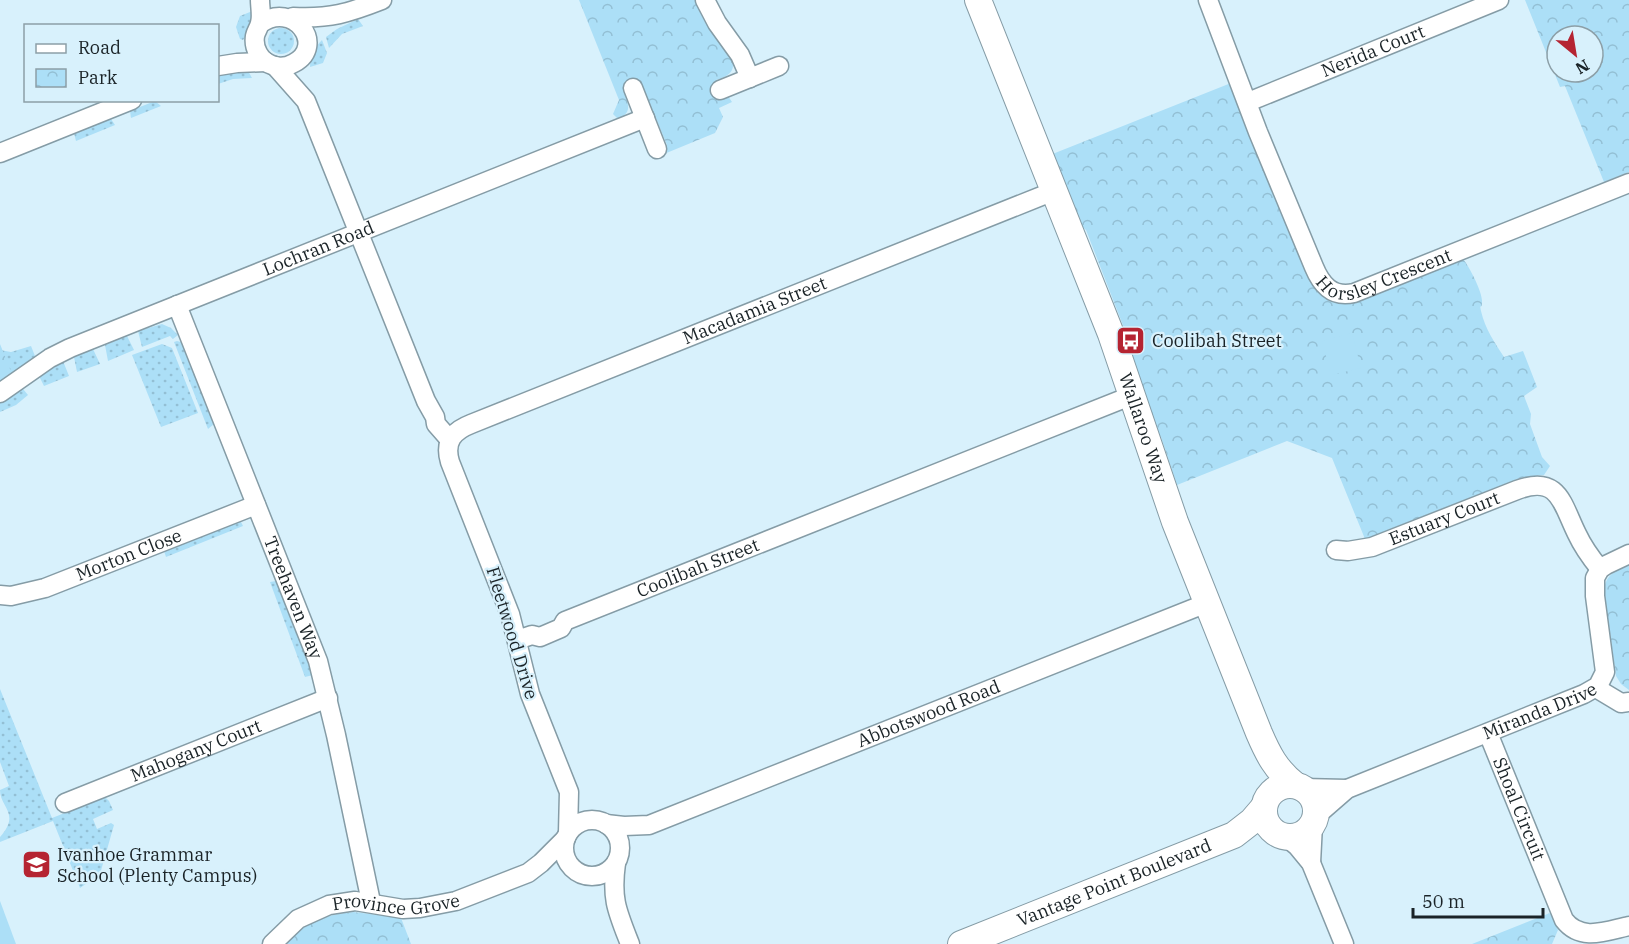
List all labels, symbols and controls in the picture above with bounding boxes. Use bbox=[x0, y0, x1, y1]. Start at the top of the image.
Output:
street label: Nerida Court bbox=[1318, 19, 1428, 82]
legend bbox=[24, 24, 219, 102]
north arrow bbox=[1545, 24, 1605, 84]
text: Road bbox=[78, 36, 121, 59]
text: N bbox=[1572, 55, 1593, 79]
text: Park bbox=[78, 66, 118, 89]
street label: Lochran Road bbox=[259, 216, 377, 281]
street label: Horsley Crescent bbox=[1311, 243, 1455, 305]
street label: Macadamia Street bbox=[679, 271, 830, 349]
bus stop icon: Coolibah Street bbox=[1115, 325, 1147, 357]
place label: Coolibah Street bbox=[1152, 329, 1282, 352]
street label: Wallaroo Way bbox=[1114, 370, 1173, 487]
street label: Estuary Court bbox=[1385, 486, 1503, 550]
street label: Morton Close bbox=[72, 523, 185, 586]
street label: Treehaven Way bbox=[259, 533, 328, 663]
street label: Coolibah Street bbox=[633, 533, 762, 602]
street label: Fleetwood Drive bbox=[481, 564, 544, 702]
street label: Abbotswood Road bbox=[854, 675, 1003, 752]
street label: Miranda Drive bbox=[1479, 677, 1601, 744]
street label: Mahogany Court bbox=[127, 714, 265, 787]
street label: Shoal Circuit bbox=[1488, 754, 1551, 864]
street label: Vantage Point Boulevard bbox=[1014, 833, 1215, 931]
place label: Ivanhoe Grammar School (Plenty Campus) bbox=[57, 843, 257, 887]
school or university icon: Ivanhoe Grammar School (Plenty Campus) bbox=[20, 849, 52, 881]
scale bar bbox=[1413, 881, 1544, 919]
street label: Province Grove bbox=[331, 889, 462, 920]
text: 50 m bbox=[1422, 890, 1465, 913]

